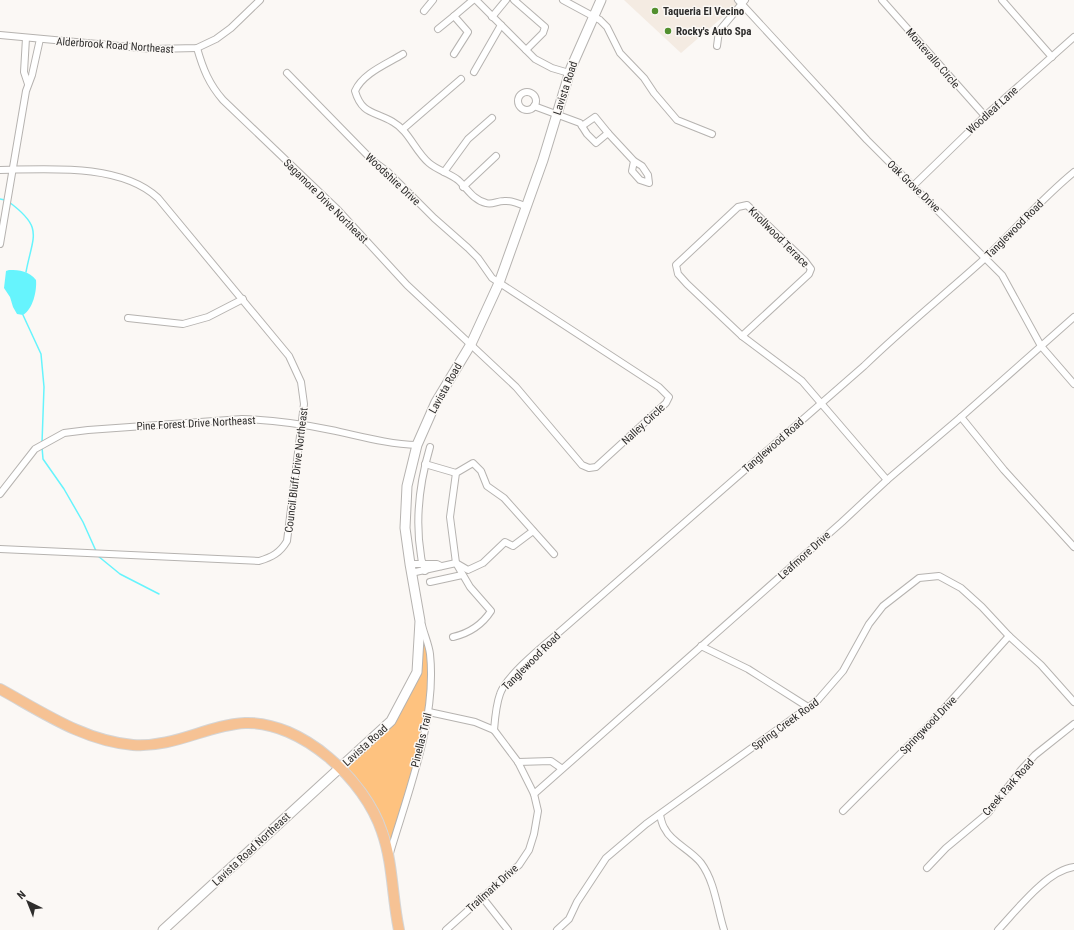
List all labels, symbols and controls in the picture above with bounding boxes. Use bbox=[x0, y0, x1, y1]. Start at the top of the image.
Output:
place label: Taqueria El Vecino bbox=[663, 5, 745, 18]
marker: Taqueria El Vecino bbox=[650, 6, 660, 16]
place label: Rocky's Auto Spa bbox=[676, 25, 751, 38]
marker: Rocky's Auto Spa bbox=[663, 26, 673, 36]
street label: Montevallo Circle bbox=[903, 26, 962, 91]
street label: Alderbrook Road Northeast bbox=[56, 35, 174, 56]
street label: Lavista Road bbox=[551, 60, 580, 117]
street label: Woodleaf Lane bbox=[964, 84, 1021, 137]
street label: Woodshire Drive bbox=[362, 151, 423, 208]
street label: Sagamore Drive Northeast bbox=[281, 156, 371, 246]
street label: Oak Grove Drive bbox=[884, 158, 943, 215]
street label: Tanglewood Road bbox=[983, 198, 1046, 261]
street label: Knollwood Terrace bbox=[746, 204, 812, 270]
street label: Lavista Road bbox=[426, 361, 465, 416]
street label: Nalley Circle bbox=[619, 401, 668, 448]
street label: Council Bluff Drive Northeast bbox=[282, 407, 311, 533]
street label: Pine Forest Drive Northeast bbox=[136, 414, 256, 433]
street label: Tanglewood Road bbox=[740, 415, 807, 476]
street label: Leafmore Drive bbox=[776, 529, 833, 582]
street label: Tanglewood Road bbox=[500, 630, 563, 693]
street label: Springwood Drive bbox=[897, 694, 959, 757]
street label: Spring Creek Road bbox=[749, 696, 821, 753]
street label: Pinellas Trail bbox=[408, 712, 435, 769]
street label: Lavista Road bbox=[340, 722, 390, 769]
street label: Creek Park Road bbox=[980, 756, 1037, 819]
street label: Lavista Road Northeast bbox=[210, 810, 293, 889]
street label: Trailmark Drive bbox=[464, 862, 521, 915]
north arrow bbox=[8, 882, 48, 922]
text: N bbox=[15, 888, 29, 902]

